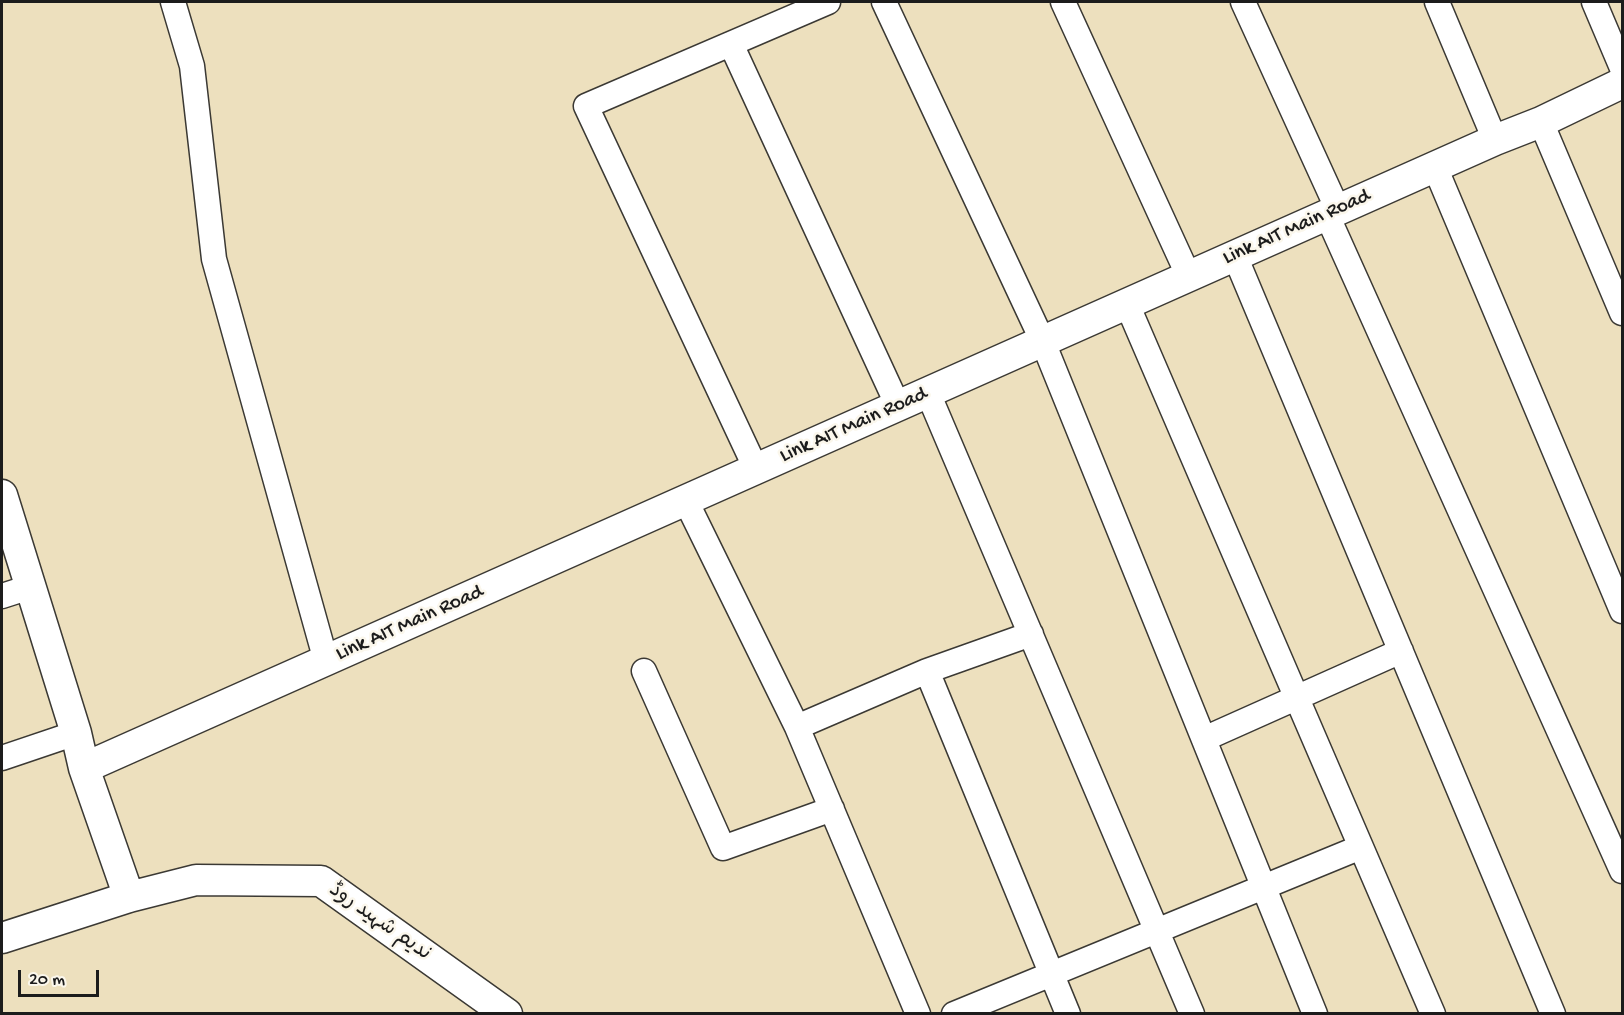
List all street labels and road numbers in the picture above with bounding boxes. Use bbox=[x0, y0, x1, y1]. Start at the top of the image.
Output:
street label: Link AIT Main Road bbox=[1219, 184, 1375, 272]
street label: Link AIT Main Road bbox=[776, 382, 932, 470]
street label: Link AIT Main Road bbox=[332, 580, 488, 668]
street label: ندیم شہید روڈ bbox=[323, 879, 435, 967]

